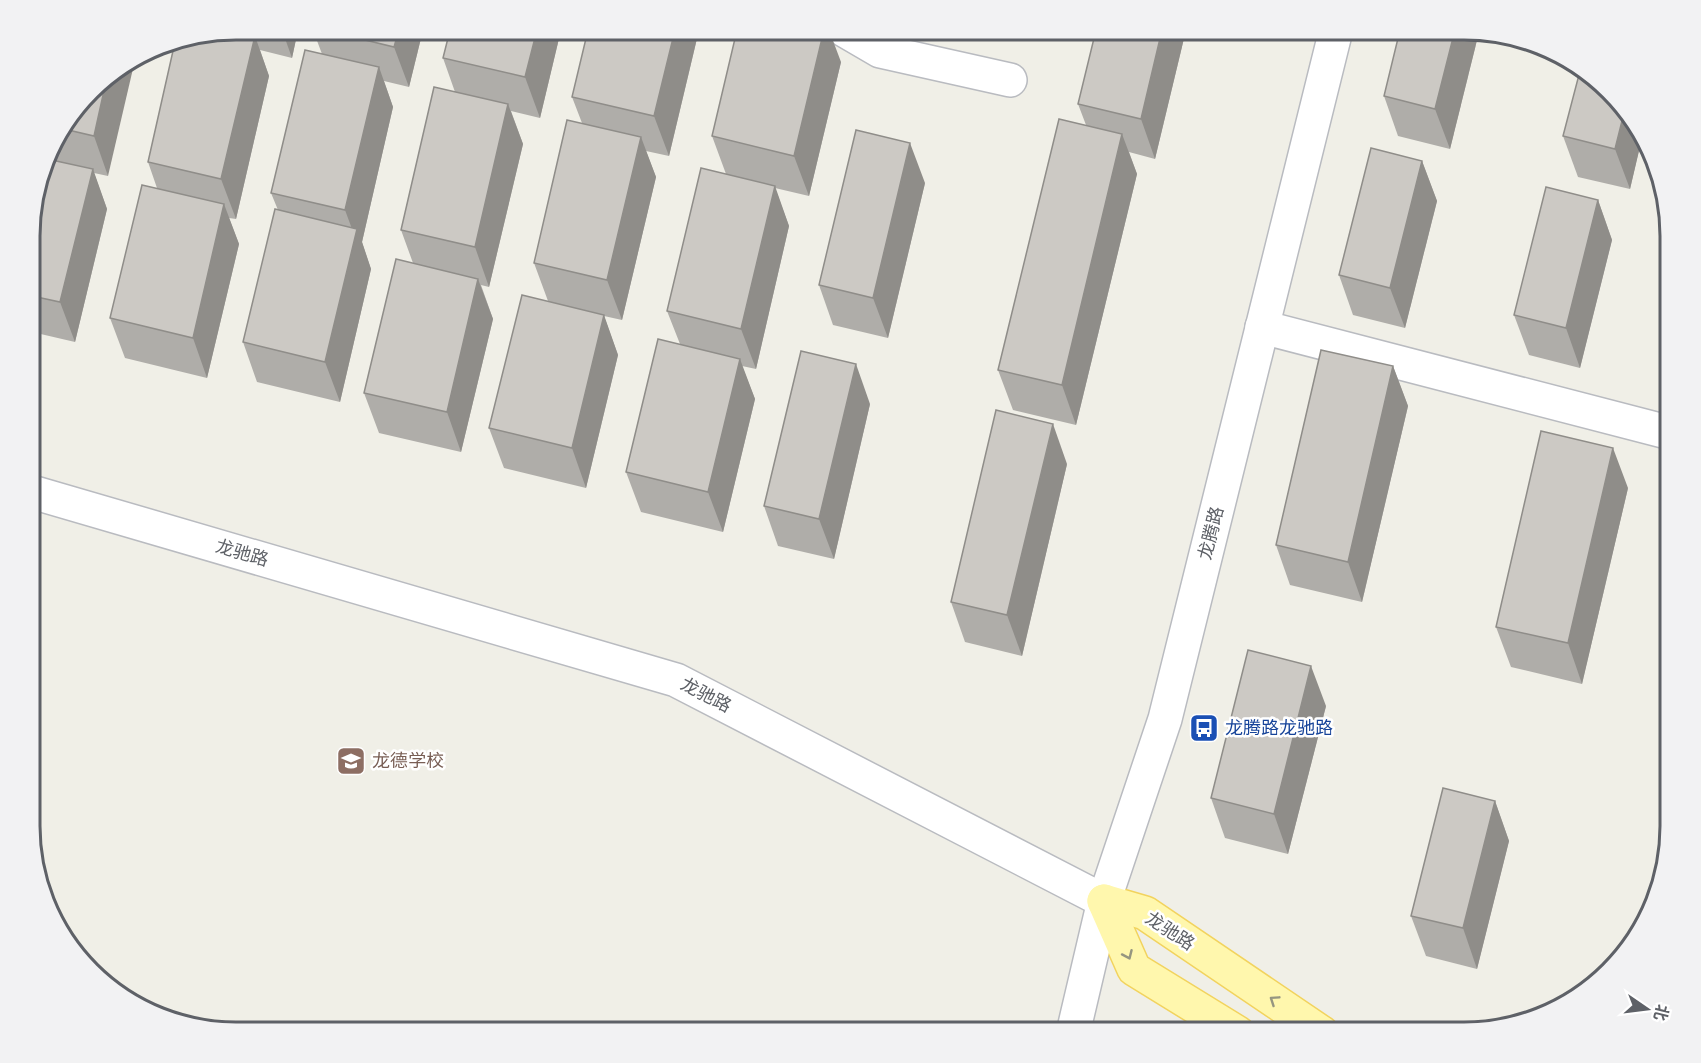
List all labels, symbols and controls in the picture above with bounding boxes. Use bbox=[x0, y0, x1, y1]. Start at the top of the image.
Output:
street label: 龙腾路 bbox=[1194, 504, 1227, 562]
street label: 龙驰路 bbox=[213, 535, 271, 570]
street label: 龙驰路 bbox=[677, 673, 735, 716]
bus stop icon: 龙腾路龙驰路 bbox=[1188, 712, 1220, 744]
place label: 龙腾路龙驰路 bbox=[1225, 717, 1333, 738]
school or university icon: 龙德学校 bbox=[335, 745, 367, 777]
place label: 龙德学校 bbox=[372, 750, 444, 771]
street label: 龙驰路 bbox=[1142, 907, 1199, 954]
one-way arrow bbox=[1121, 949, 1133, 960]
north arrow bbox=[1617, 979, 1677, 1039]
one-way arrow bbox=[1269, 996, 1280, 1007]
text: 北 bbox=[1650, 1002, 1672, 1023]

